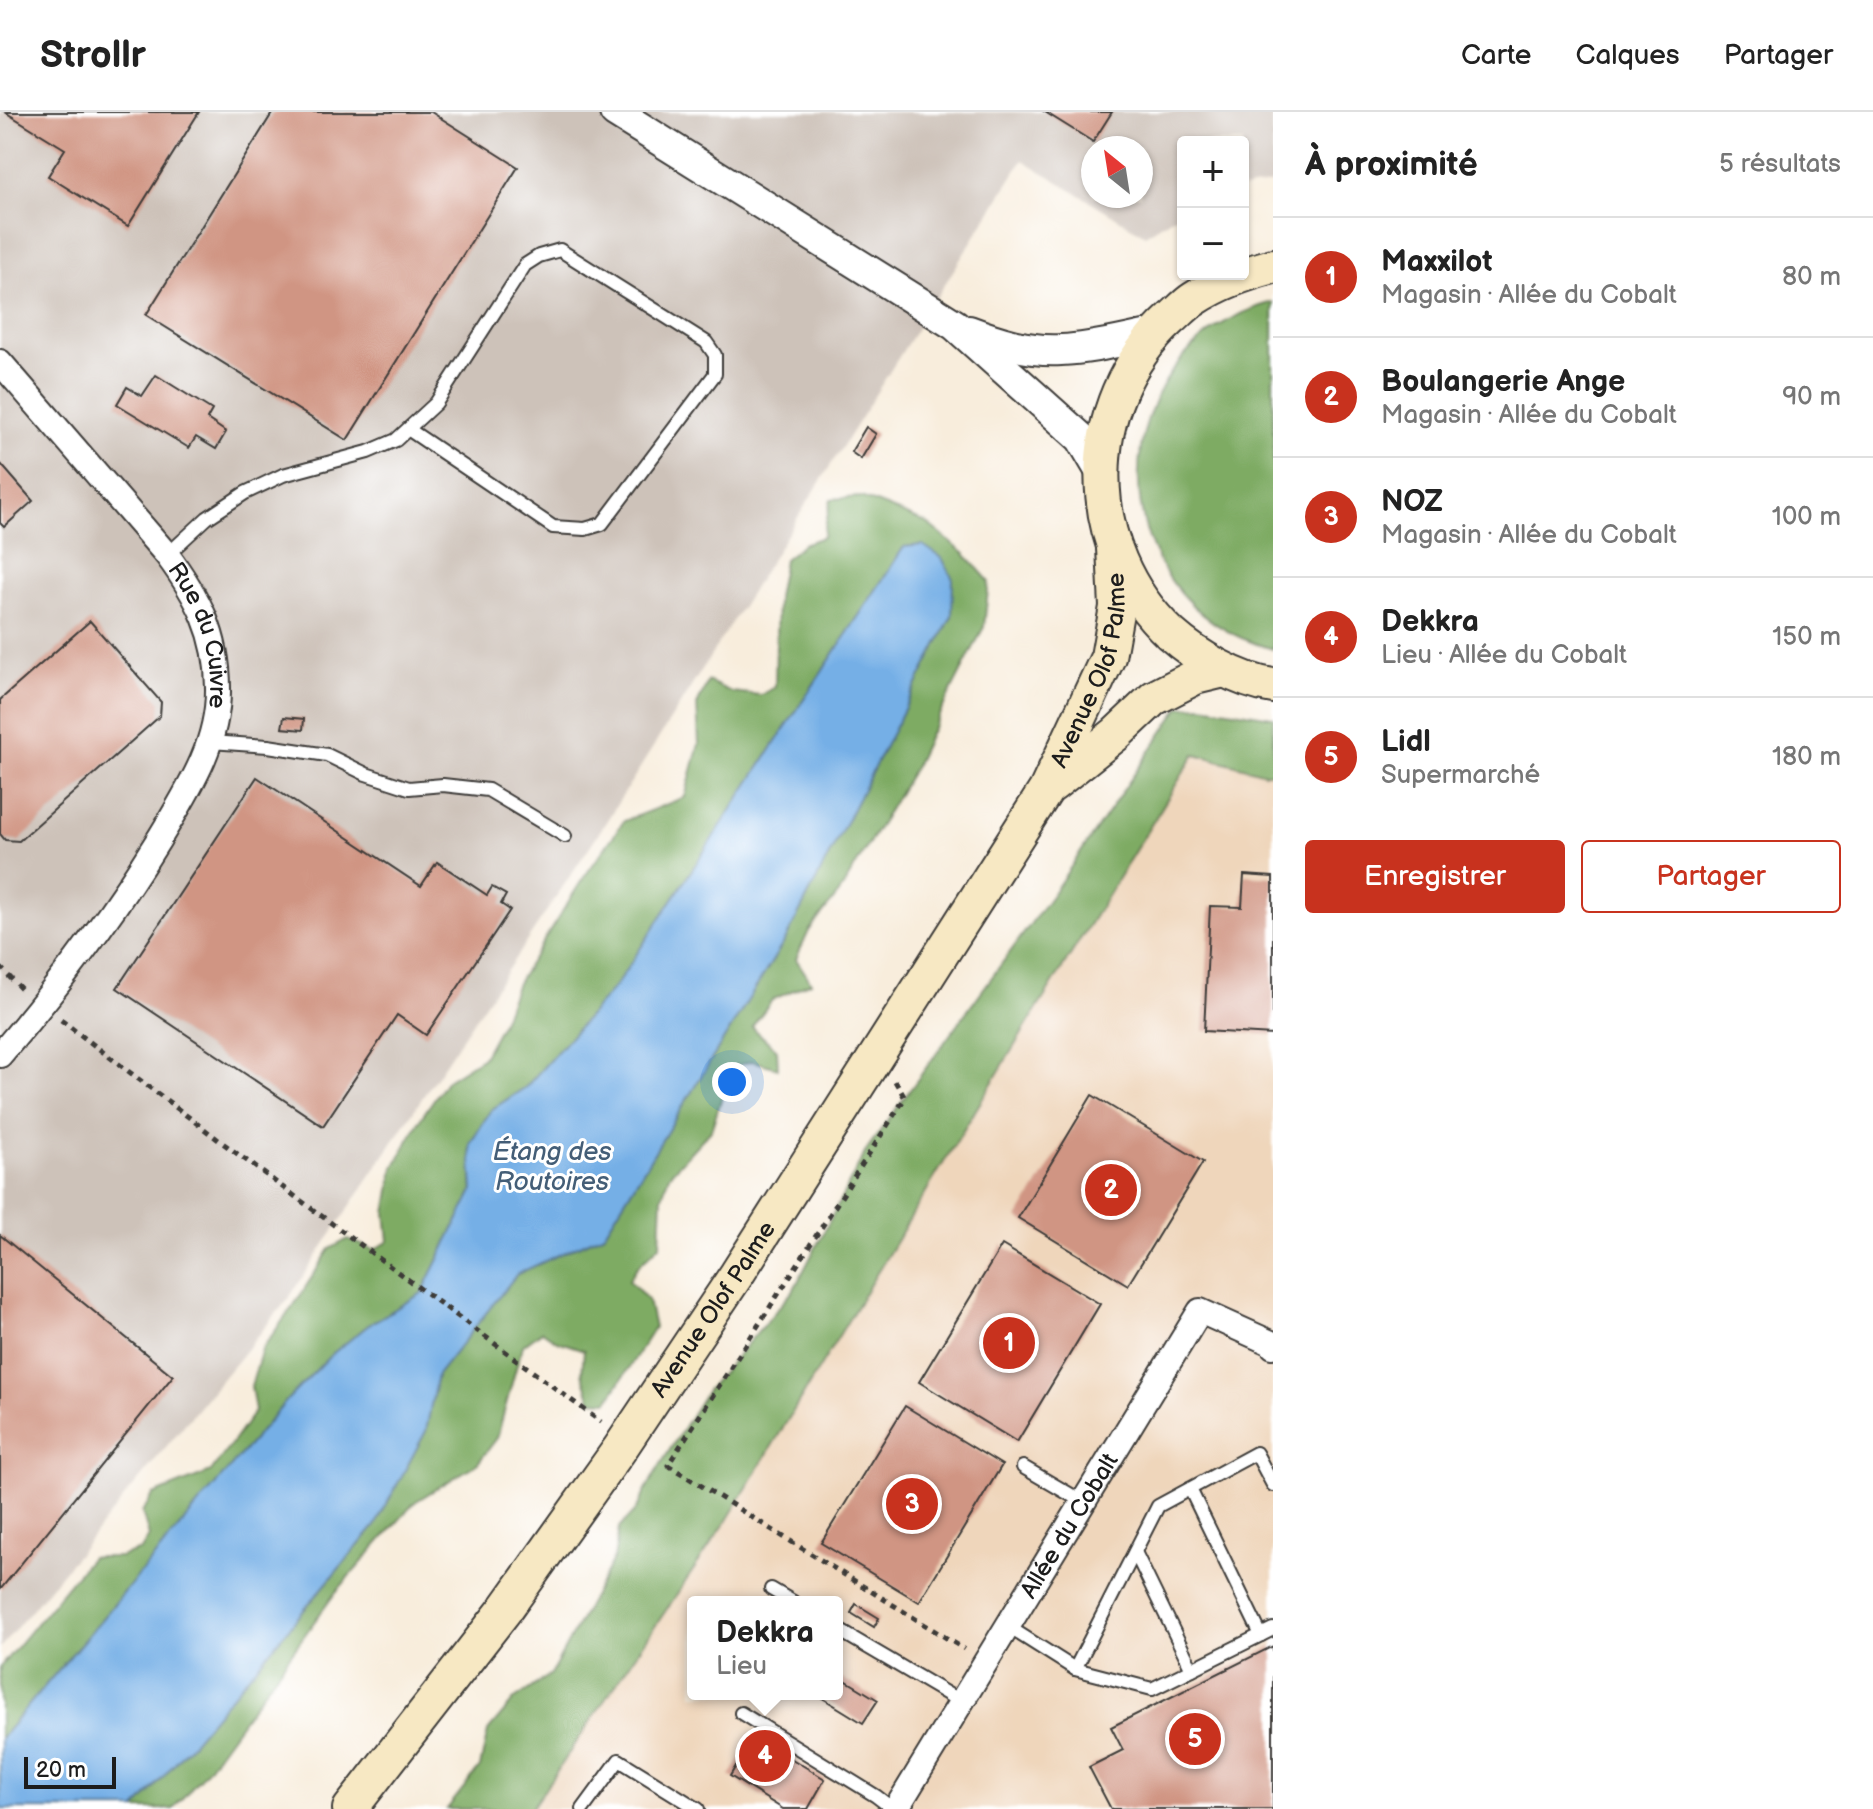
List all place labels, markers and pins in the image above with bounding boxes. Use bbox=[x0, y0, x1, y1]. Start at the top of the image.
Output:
pin: 2 bbox=[1085, 1160, 1137, 1220]
pin: 1 bbox=[983, 1313, 1035, 1373]
pin: 3 bbox=[886, 1474, 938, 1534]
pin: 5 bbox=[1169, 1709, 1221, 1769]
pin: 4 bbox=[739, 1726, 791, 1786]

